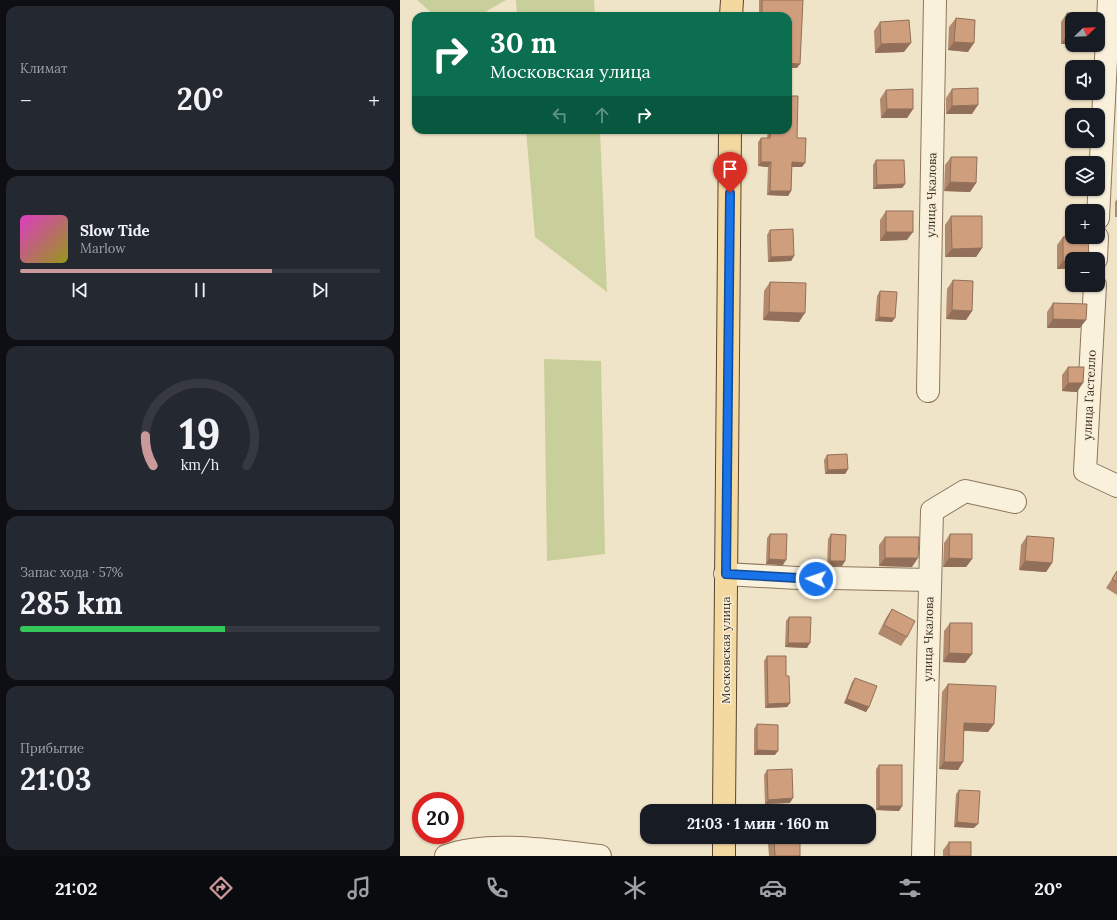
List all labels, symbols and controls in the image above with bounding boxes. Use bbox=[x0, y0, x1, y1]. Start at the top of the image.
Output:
north arrow bbox=[1065, 12, 1105, 52]
map controls bbox=[1065, 12, 1105, 292]
text: 30 m bbox=[490, 25, 557, 61]
icon: right bbox=[424, 28, 476, 80]
text: Климат bbox=[20, 60, 67, 77]
text: Московская улица bbox=[490, 60, 651, 83]
button: sound bbox=[1065, 60, 1105, 100]
text: 20° bbox=[177, 80, 223, 118]
text: − bbox=[20, 86, 32, 114]
text: + bbox=[368, 86, 380, 114]
icon: left bbox=[549, 104, 571, 126]
icon: ahead bbox=[591, 104, 613, 126]
icon: right bbox=[633, 104, 655, 126]
button: search bbox=[1065, 108, 1105, 148]
pin bbox=[713, 152, 747, 193]
street label: улица Чкалова bbox=[923, 152, 939, 238]
button: layers bbox=[1065, 156, 1105, 196]
icon: arrive bbox=[719, 158, 741, 180]
button: + bbox=[1065, 204, 1105, 244]
text: Slow Tide bbox=[80, 221, 150, 240]
text: Marlow bbox=[80, 240, 126, 257]
button: − bbox=[1065, 252, 1105, 292]
icon: previous bbox=[69, 279, 91, 301]
icon: pause bbox=[189, 279, 211, 301]
icon: next bbox=[309, 279, 331, 301]
street label: улица Гастелло bbox=[1079, 349, 1099, 441]
text: 19 bbox=[180, 407, 220, 460]
text: km/h bbox=[181, 456, 220, 475]
position arrow bbox=[795, 558, 837, 600]
text: Запас хода · 57% bbox=[20, 564, 123, 581]
text: 285 km bbox=[20, 584, 123, 622]
street label: Московская улица bbox=[718, 596, 733, 704]
street label: улица Чкалова bbox=[920, 596, 936, 682]
text: Прибытие bbox=[20, 740, 84, 757]
text: 21:03 bbox=[20, 760, 92, 798]
speed limit sign: 20 bbox=[412, 792, 464, 844]
text: 21:03 · 1 мин · 160 m bbox=[687, 814, 829, 833]
icon: directions bbox=[207, 874, 235, 902]
icon: music bbox=[345, 874, 373, 902]
icon: phone bbox=[483, 874, 511, 902]
icon: climate bbox=[621, 874, 649, 902]
icon: car bbox=[759, 874, 787, 902]
icon: filters bbox=[896, 874, 924, 902]
text: 21:02 bbox=[55, 877, 97, 900]
text: 20° bbox=[1034, 877, 1062, 900]

